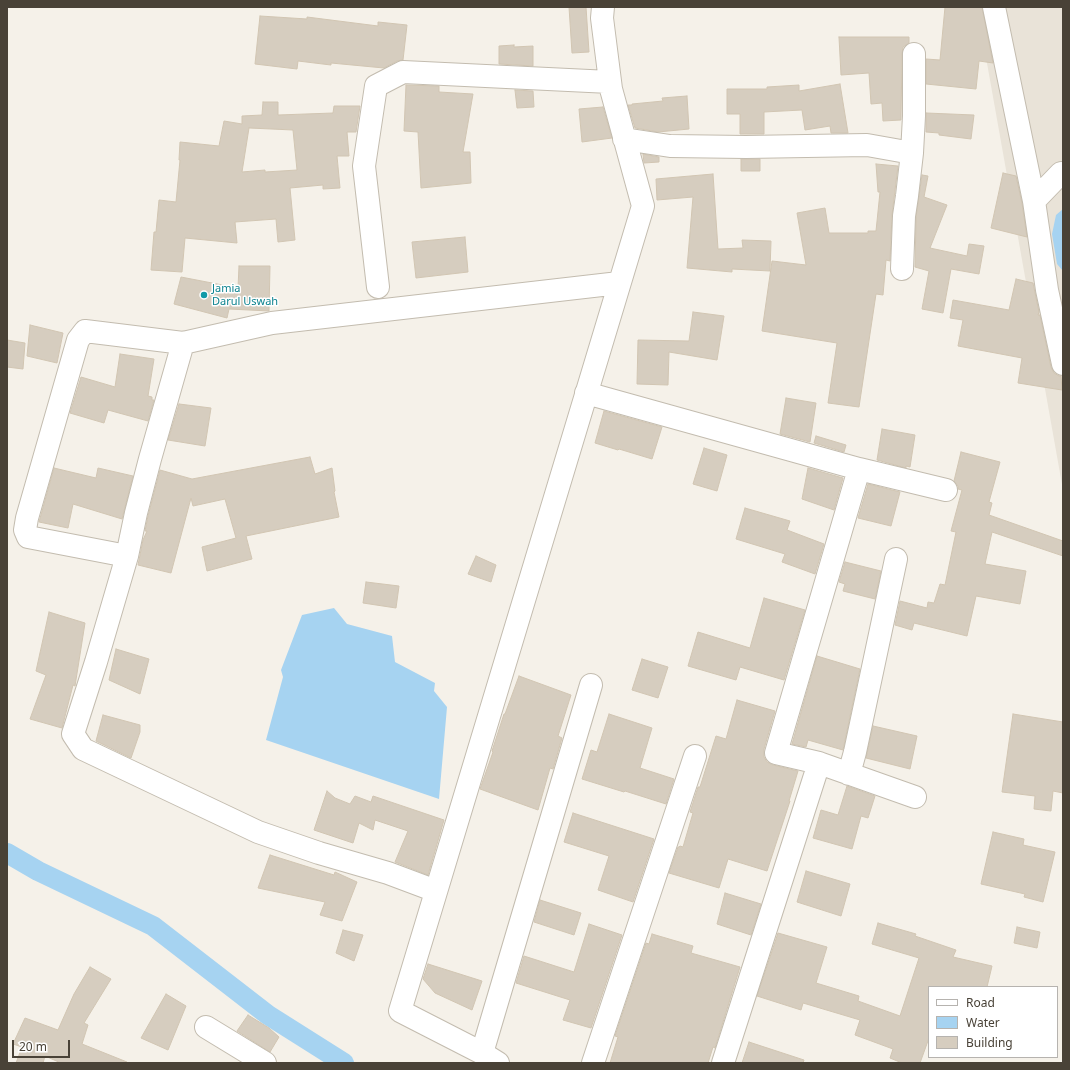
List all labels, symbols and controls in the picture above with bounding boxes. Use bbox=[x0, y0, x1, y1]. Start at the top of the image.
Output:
place label: Jamia Darul Uswah bbox=[212, 282, 278, 308]
marker: Jamia Darul Uswah bbox=[199, 290, 209, 300]
legend bbox=[928, 986, 1058, 1058]
text: Road bbox=[966, 994, 995, 1011]
text: Water bbox=[966, 1014, 1000, 1031]
scale bar bbox=[14, 1032, 72, 1058]
text: Building bbox=[966, 1034, 1013, 1051]
text: 20 m bbox=[19, 1038, 47, 1055]

